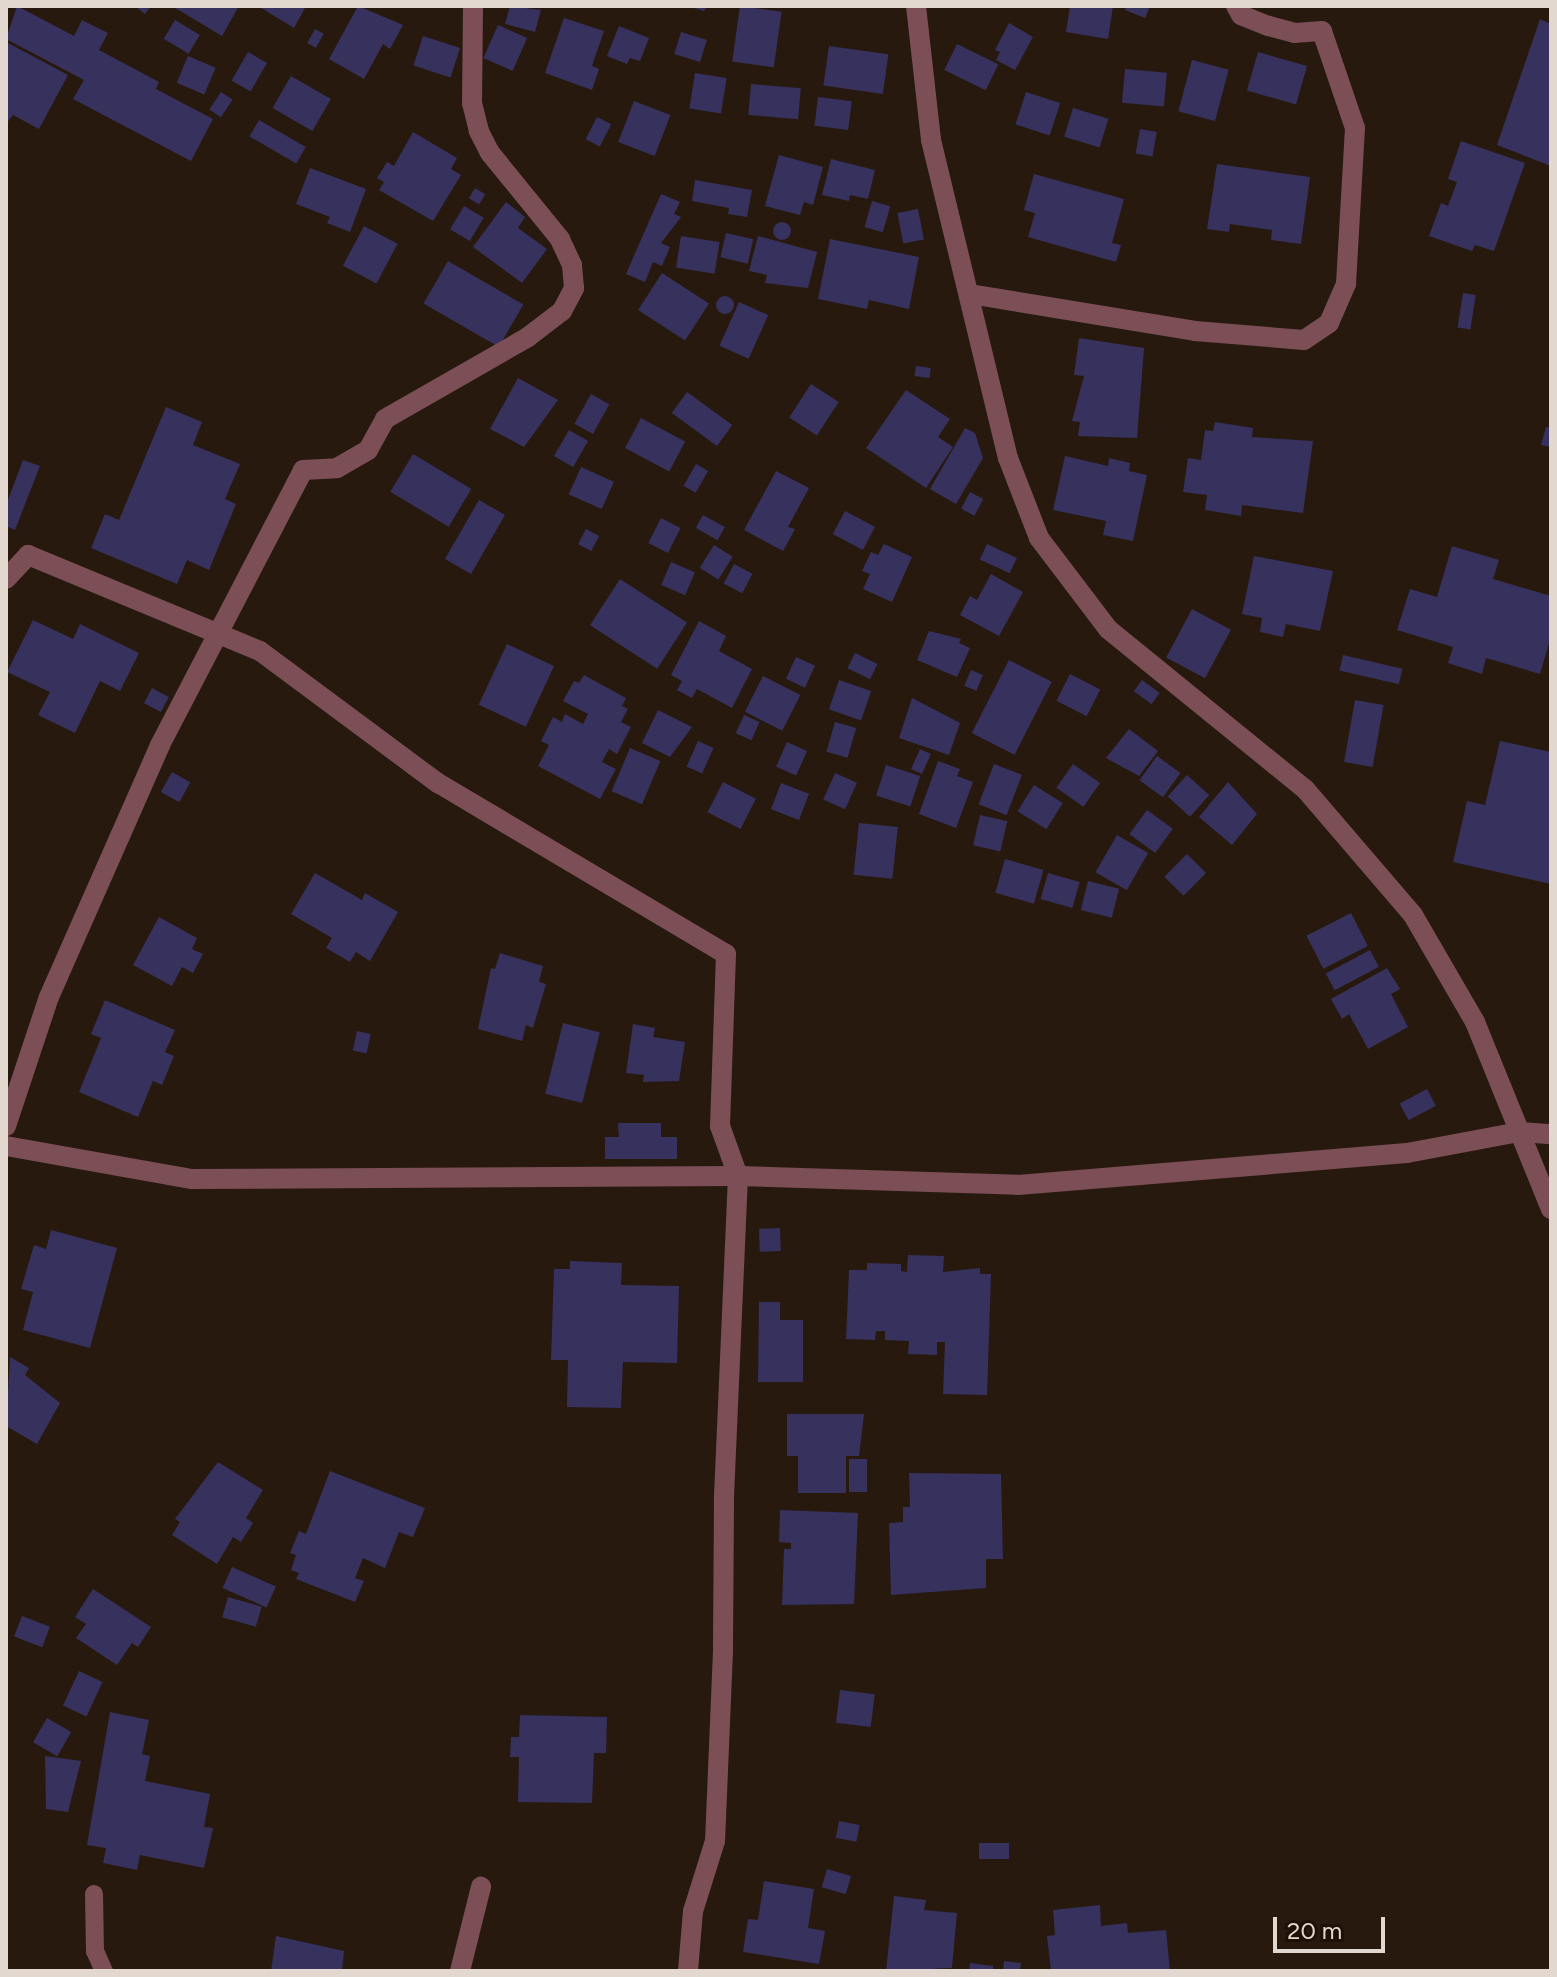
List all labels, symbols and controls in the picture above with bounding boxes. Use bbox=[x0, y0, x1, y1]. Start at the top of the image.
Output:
scale bar bbox=[1277, 1901, 1389, 1951]
text: 20 m bbox=[1287, 1916, 1342, 1945]

